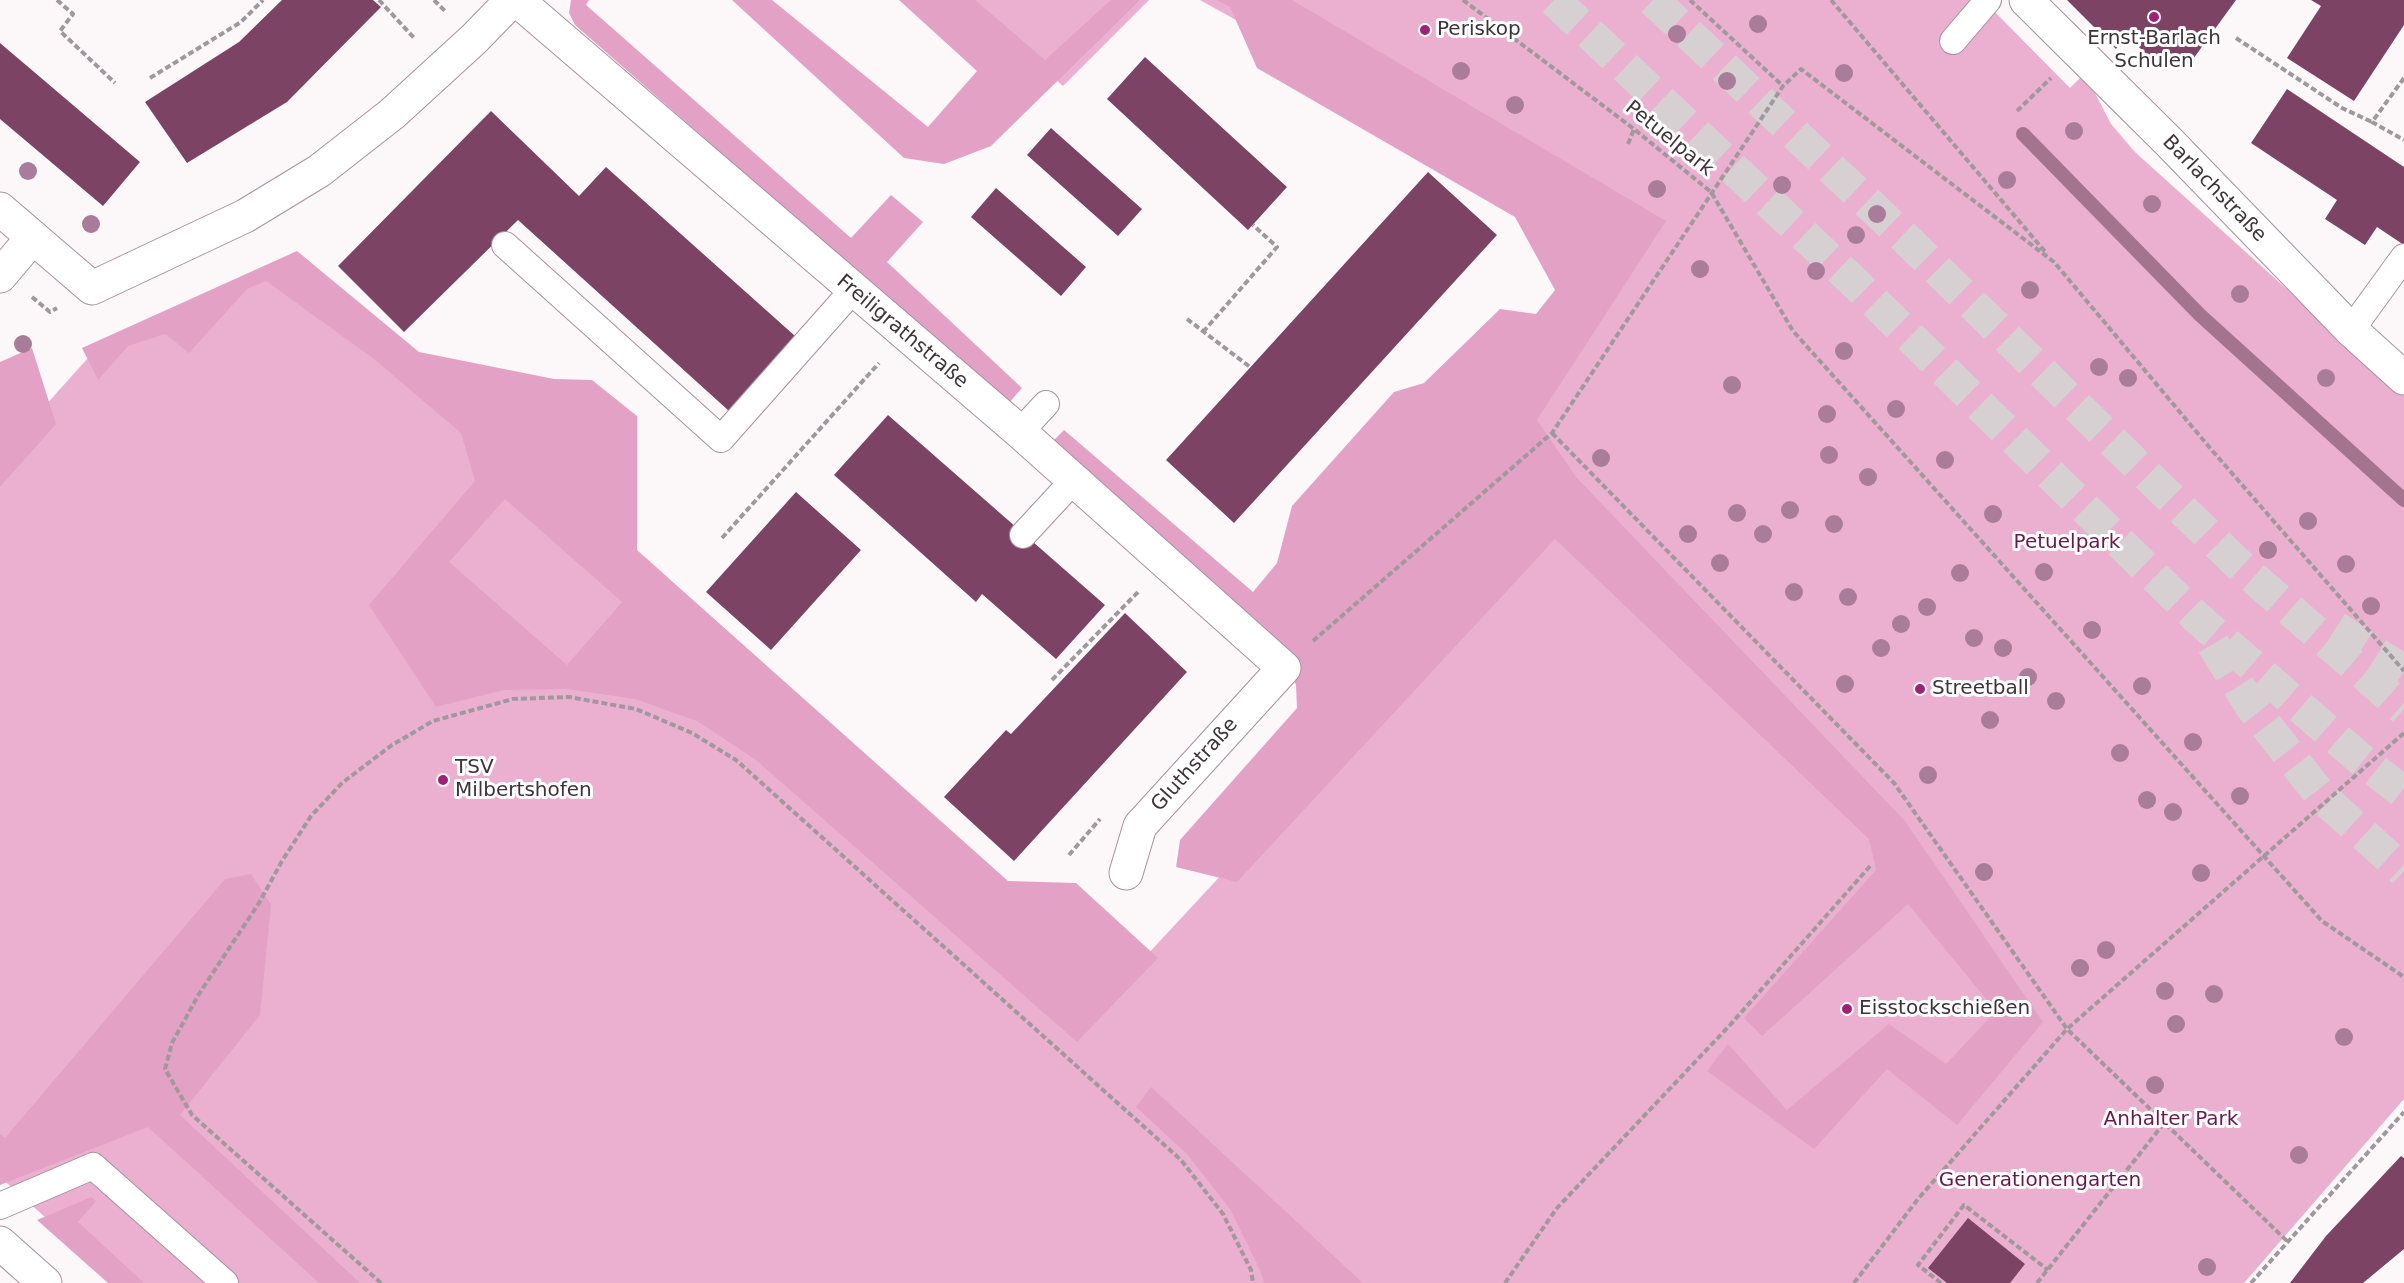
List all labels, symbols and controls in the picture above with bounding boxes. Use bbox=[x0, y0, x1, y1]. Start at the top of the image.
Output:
marker: Ernst-Barlach Schulen bbox=[2147, 10, 2161, 24]
place label: Periskop bbox=[1437, 18, 1521, 42]
marker: Periskop bbox=[1418, 23, 1432, 37]
place label: Ernst-Barlach Schulen bbox=[2087, 27, 2221, 74]
street label: Petuelpark bbox=[1620, 96, 1718, 182]
street label: Barlachstraße bbox=[2157, 131, 2271, 247]
street label: Freiligrathstraße bbox=[831, 270, 973, 394]
park label: Petuelpark bbox=[2014, 531, 2120, 555]
place label: Streetball bbox=[1932, 677, 2029, 701]
marker: Streetball bbox=[1913, 682, 1927, 696]
street label: Gluthstraße bbox=[1147, 713, 1243, 817]
place label: TSV Milbertshofen bbox=[455, 756, 592, 803]
marker: TSV Milbertshofen bbox=[436, 773, 450, 787]
place label: Eisstockschießen bbox=[1859, 997, 2030, 1021]
marker: Eisstockschießen bbox=[1840, 1002, 1854, 1016]
park label: Anhalter Park bbox=[2104, 1108, 2238, 1132]
park label: Generationengarten bbox=[1939, 1169, 2141, 1193]

